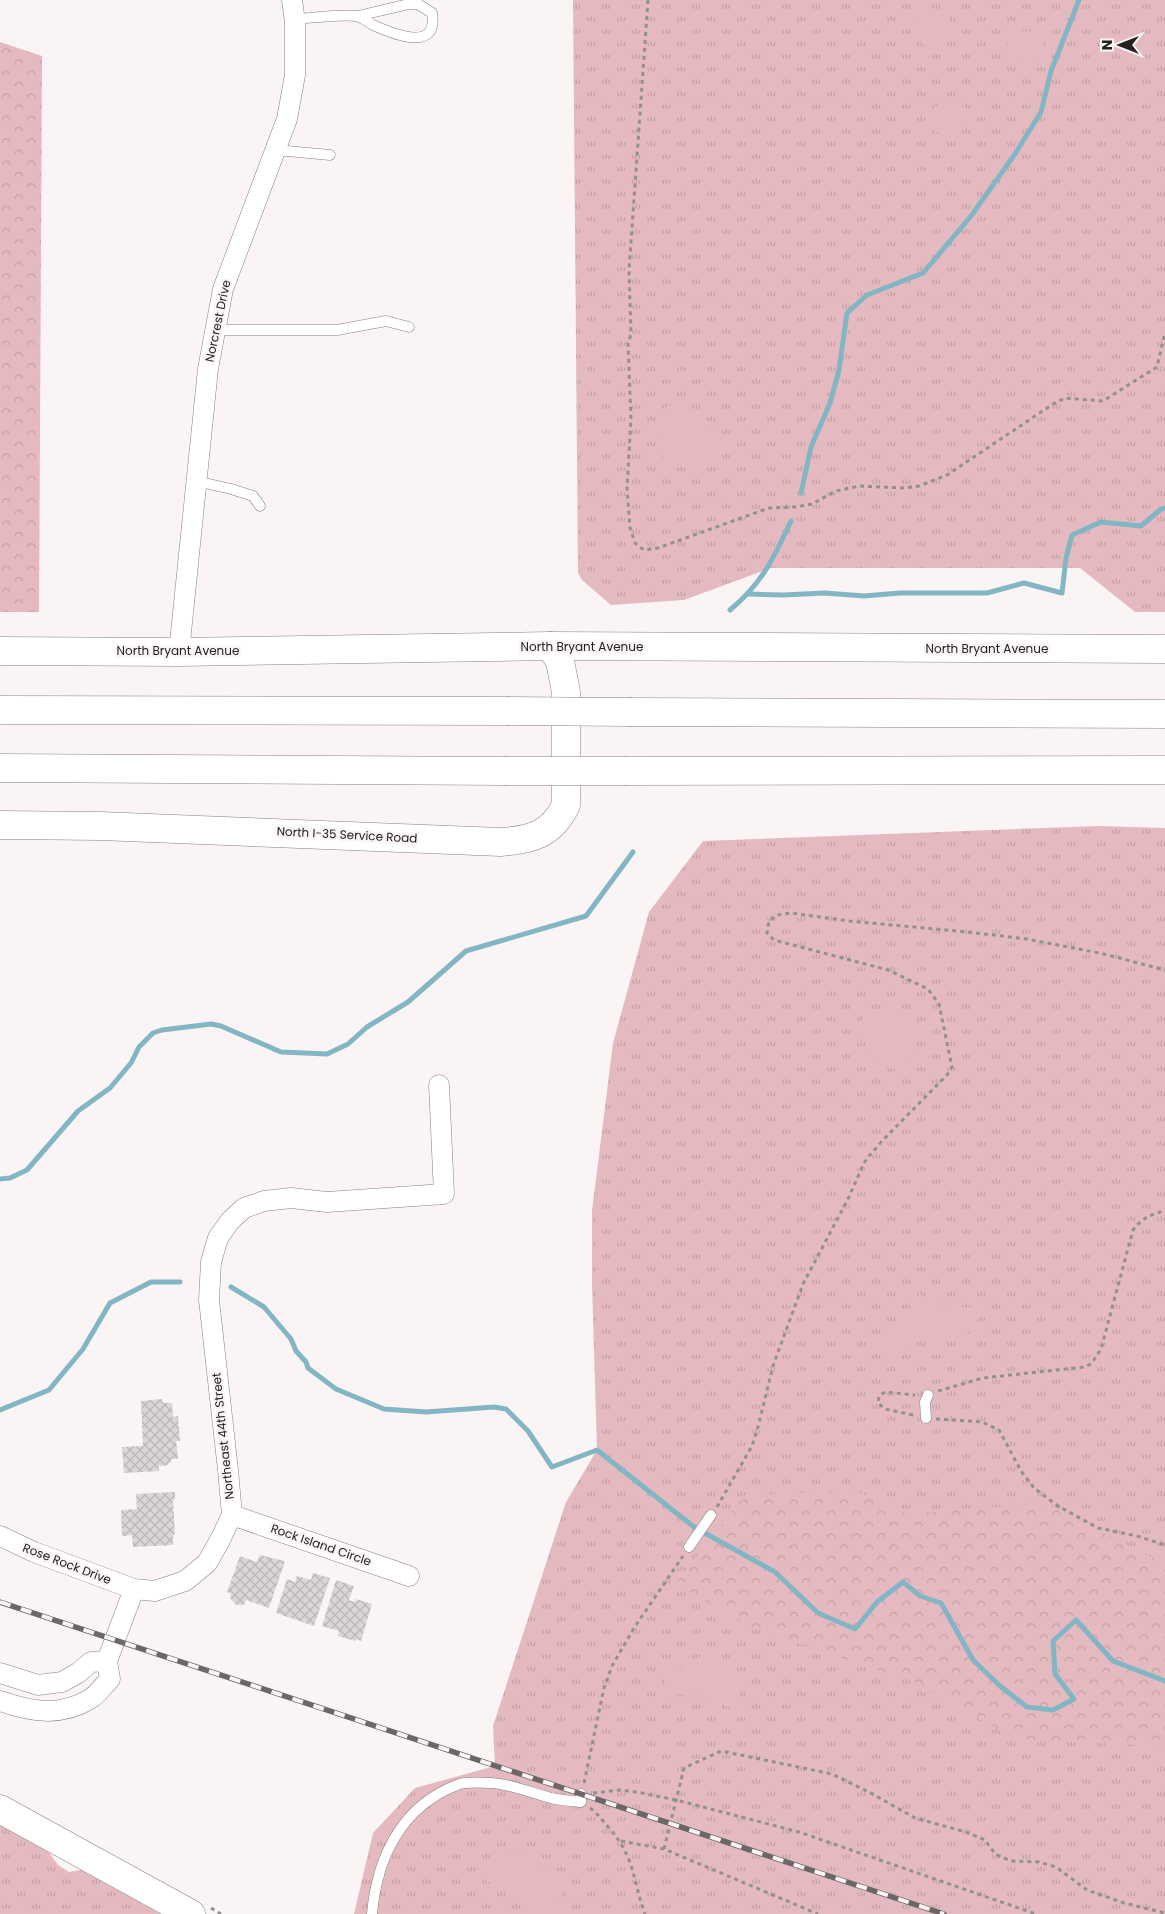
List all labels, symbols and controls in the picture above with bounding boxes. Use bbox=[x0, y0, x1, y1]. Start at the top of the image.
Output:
north arrow bbox=[1095, 20, 1145, 70]
text: N bbox=[1097, 40, 1117, 50]
street label: Norcrest Drive bbox=[200, 278, 235, 364]
street label: North Bryant Avenue bbox=[521, 638, 643, 655]
street label: North Bryant Avenue bbox=[926, 640, 1048, 657]
street label: North Bryant Avenue bbox=[117, 642, 239, 659]
street label: North I-35 Service Road bbox=[276, 822, 418, 847]
street label: Northeast 44th Street bbox=[207, 1372, 238, 1500]
street label: Rock Island Circle bbox=[269, 1519, 374, 1570]
street label: Rose Rock Drive bbox=[20, 1539, 114, 1588]

